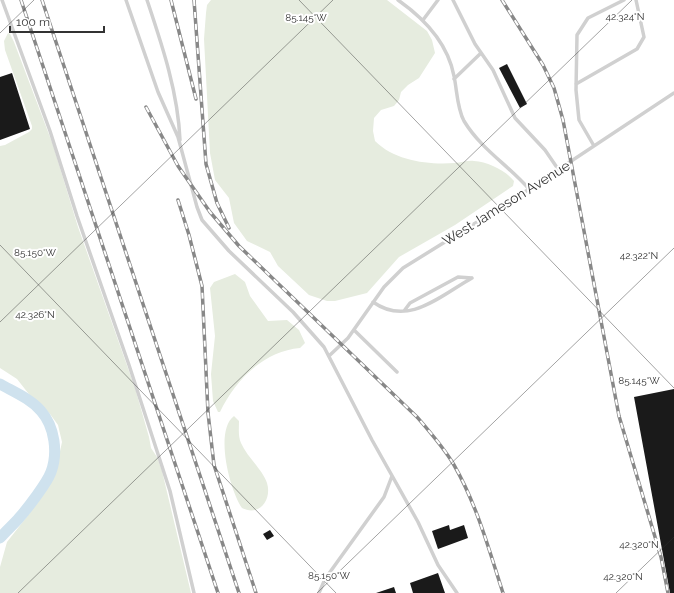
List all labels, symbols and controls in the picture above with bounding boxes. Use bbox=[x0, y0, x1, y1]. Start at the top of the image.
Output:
scale bar bbox=[10, 8, 104, 34]
text: 42.324°N bbox=[606, 11, 644, 22]
text: 85.145°W bbox=[285, 12, 327, 23]
text: 100 m bbox=[16, 15, 50, 29]
street label: West Jameson Avenue bbox=[439, 157, 573, 249]
text: 85.150°W bbox=[14, 247, 57, 258]
text: 42.322°N bbox=[620, 250, 658, 261]
text: 42.326°N bbox=[15, 309, 55, 320]
text: 85.145°W bbox=[618, 375, 660, 386]
text: 42.320°N bbox=[619, 539, 659, 550]
text: 85.150°W bbox=[308, 570, 351, 581]
text: 42.320°N bbox=[603, 571, 643, 582]

